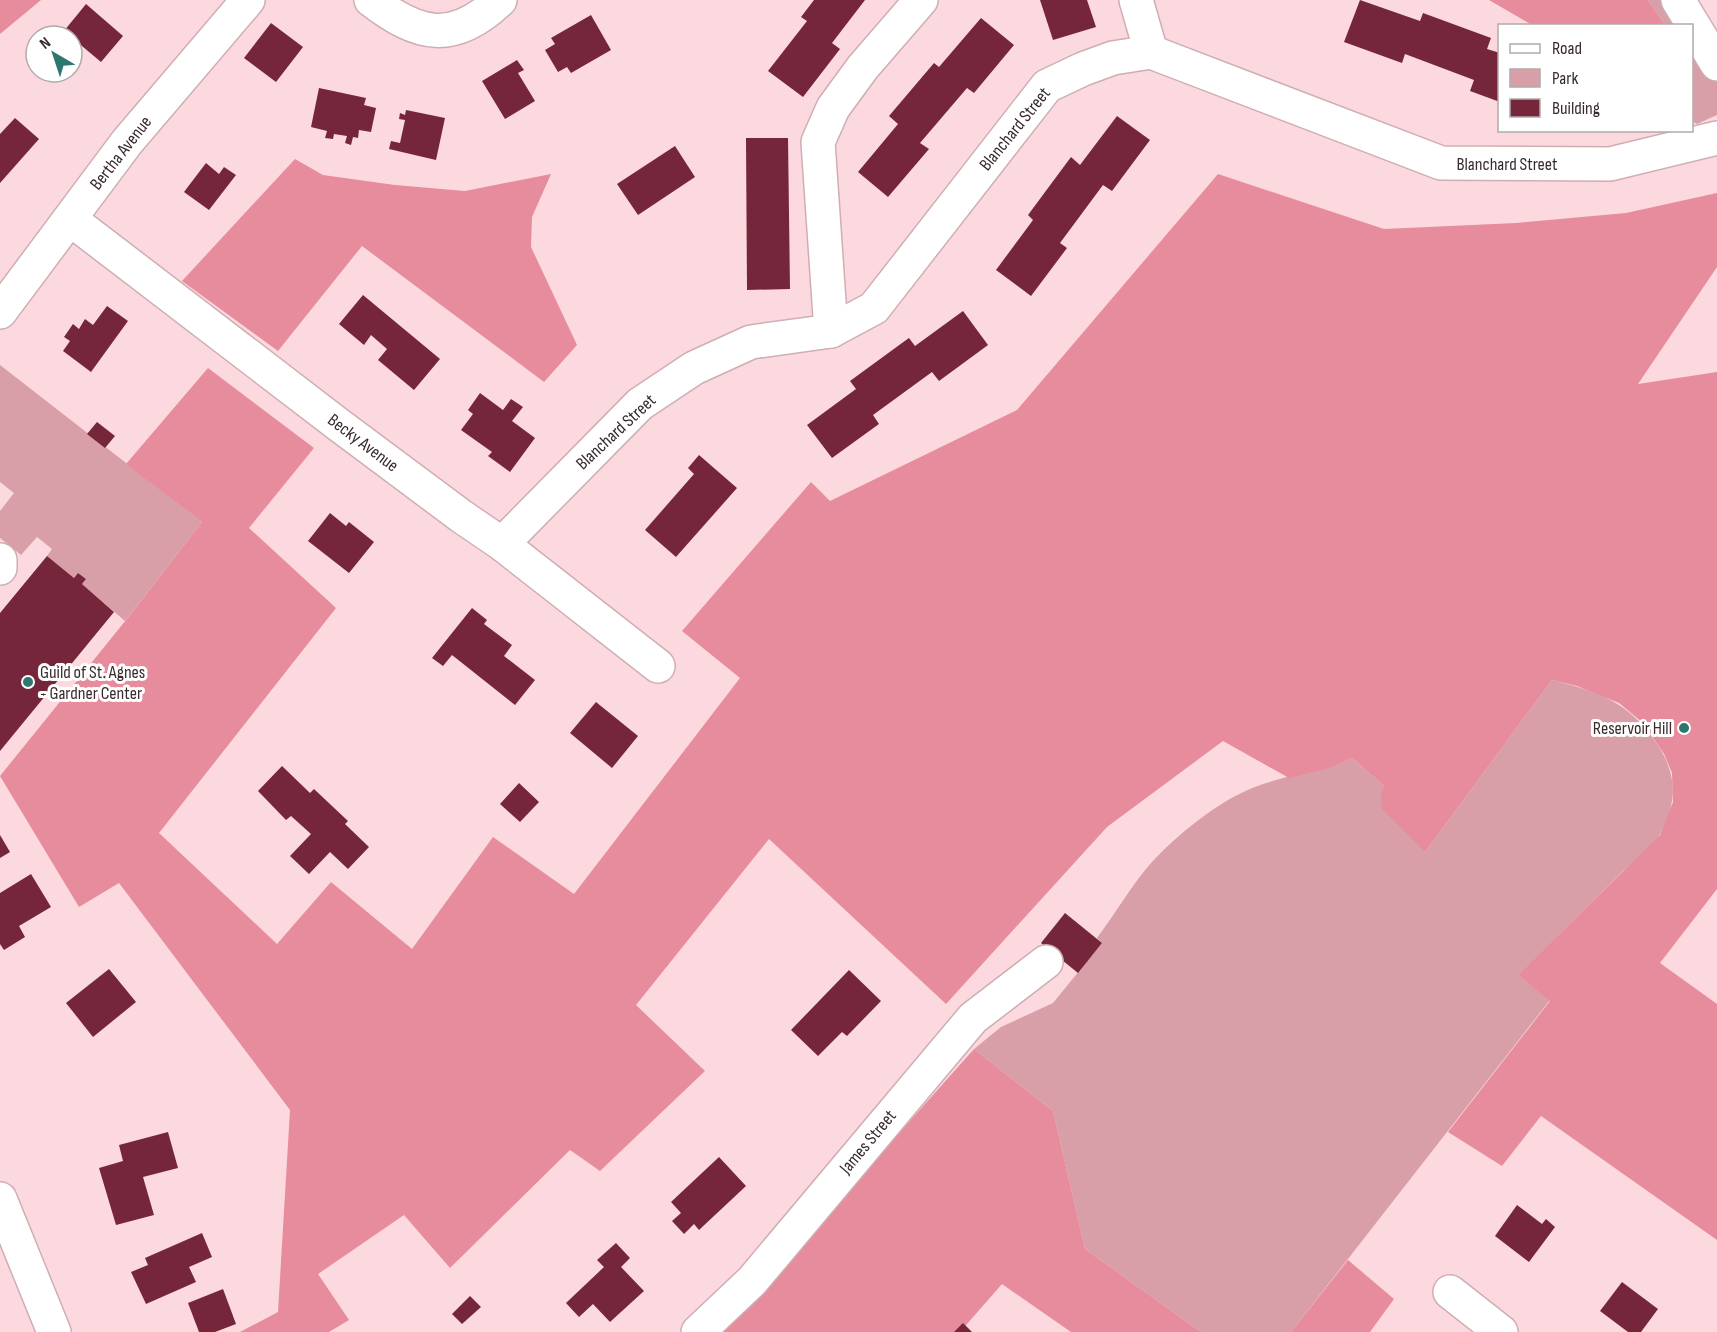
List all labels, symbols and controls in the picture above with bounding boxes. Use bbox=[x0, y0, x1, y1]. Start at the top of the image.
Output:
north arrow bbox=[24, 24, 84, 84]
legend bbox=[1498, 24, 1693, 132]
text: N bbox=[36, 33, 55, 54]
text: Road bbox=[1552, 38, 1582, 59]
text: Park bbox=[1552, 68, 1578, 89]
street label: Blanchard Street bbox=[975, 83, 1055, 175]
text: Building bbox=[1552, 98, 1600, 119]
street label: Bertha Avenue bbox=[86, 112, 156, 194]
street label: Blanchard Street bbox=[1456, 154, 1558, 175]
street label: Blanchard Street bbox=[572, 390, 660, 474]
street label: Becky Avenue bbox=[323, 410, 403, 476]
place label: Guild of St. Agnes - Gardner Center bbox=[40, 662, 145, 704]
marker: Guild of St. Agnes - Gardner Center bbox=[21, 675, 35, 689]
place label: Reservoir Hill bbox=[1593, 718, 1672, 739]
marker: Reservoir Hill bbox=[1677, 721, 1691, 735]
street label: James Street bbox=[835, 1105, 901, 1179]

